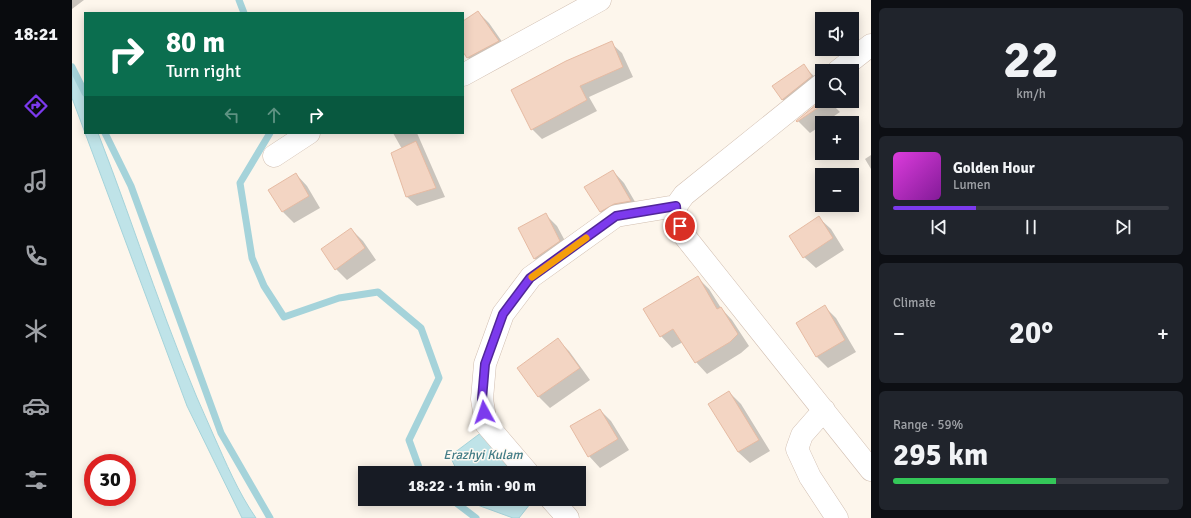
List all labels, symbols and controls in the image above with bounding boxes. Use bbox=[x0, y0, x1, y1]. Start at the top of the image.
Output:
map controls bbox=[815, 12, 859, 212]
button: sound bbox=[815, 12, 859, 56]
text: 18:21 bbox=[14, 23, 58, 45]
text: 80 m bbox=[166, 26, 225, 60]
icon: right bbox=[100, 28, 152, 80]
text: 22 bbox=[1003, 28, 1059, 92]
text: Turn right bbox=[166, 60, 241, 82]
button: search bbox=[815, 64, 859, 108]
text: km/h bbox=[1016, 86, 1046, 102]
icon: directions bbox=[22, 92, 50, 120]
icon: left bbox=[221, 104, 243, 126]
icon: ahead bbox=[263, 104, 285, 126]
icon: right bbox=[305, 104, 327, 126]
button: + bbox=[815, 116, 859, 160]
text: Golden Hour bbox=[953, 159, 1035, 177]
icon: music bbox=[22, 167, 50, 195]
button: − bbox=[815, 168, 859, 212]
text: Lumen bbox=[953, 177, 991, 193]
pin bbox=[663, 209, 697, 243]
icon: arrive bbox=[669, 215, 691, 237]
icon: previous bbox=[928, 216, 950, 238]
icon: pause bbox=[1020, 216, 1042, 238]
icon: next bbox=[1112, 216, 1134, 238]
icon: phone bbox=[22, 242, 50, 270]
text: Climate bbox=[893, 295, 936, 311]
text: 20° bbox=[1009, 315, 1053, 352]
icon: climate bbox=[22, 317, 50, 345]
text: − bbox=[893, 320, 905, 347]
text: + bbox=[1157, 320, 1169, 347]
position arrow bbox=[463, 391, 505, 433]
icon: car bbox=[22, 392, 50, 420]
text: Range · 59% bbox=[893, 417, 963, 433]
text: 295 km bbox=[893, 437, 988, 474]
water label: Erazhyi Kulam bbox=[443, 447, 523, 463]
speed limit sign: 30 bbox=[84, 454, 136, 506]
icon: filters bbox=[22, 466, 50, 494]
text: 18:22 · 1 min · 90 m bbox=[408, 477, 536, 495]

